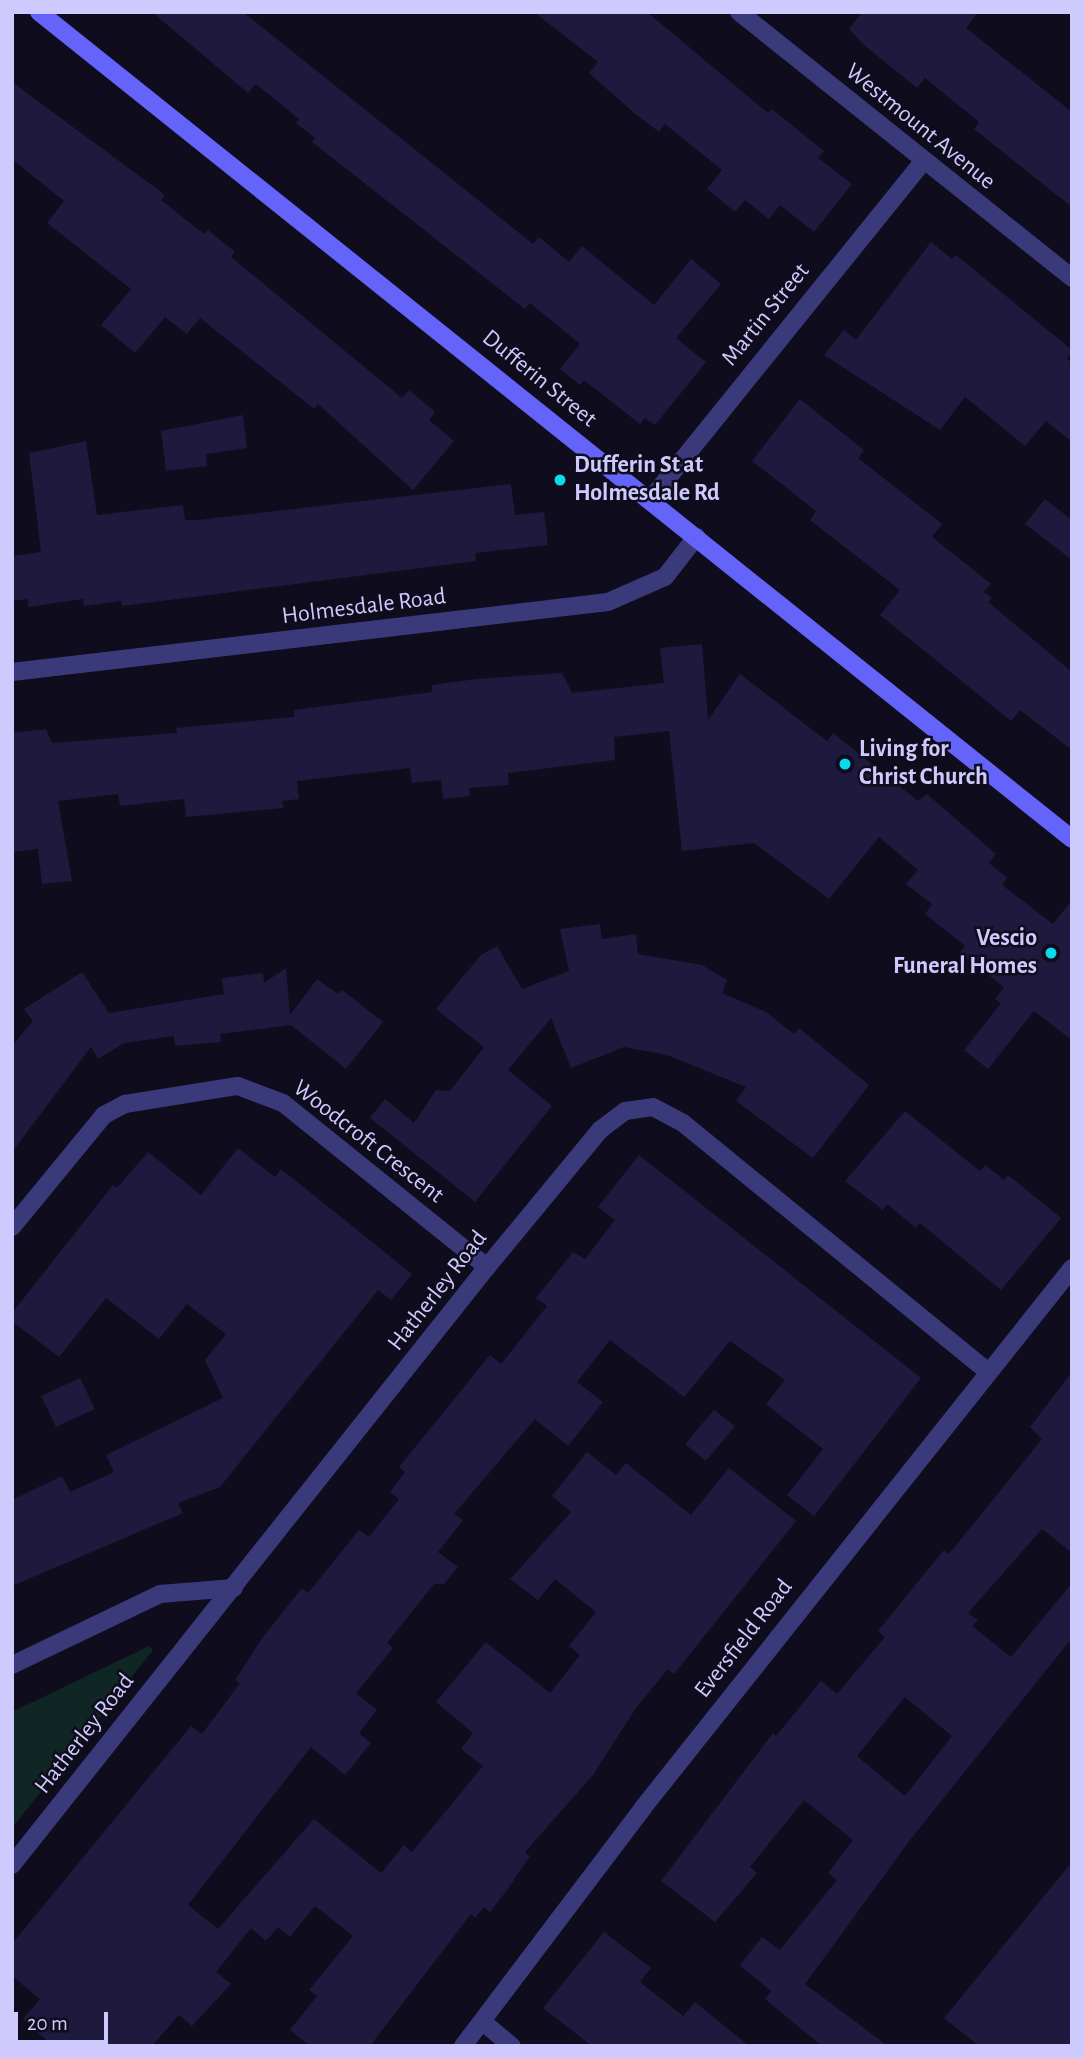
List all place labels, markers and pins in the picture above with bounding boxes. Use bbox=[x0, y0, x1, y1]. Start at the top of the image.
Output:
place label: Dufferin St at Holmesdale Rd bbox=[574, 452, 720, 508]
marker: Dufferin St at Holmesdale Rd bbox=[552, 472, 568, 488]
place label: Living for Christ Church bbox=[859, 736, 988, 792]
marker: Living for Christ Church bbox=[837, 756, 853, 772]
place label: Vescio Funeral Homes bbox=[893, 925, 1037, 981]
marker: Vescio Funeral Homes bbox=[1043, 945, 1059, 961]

